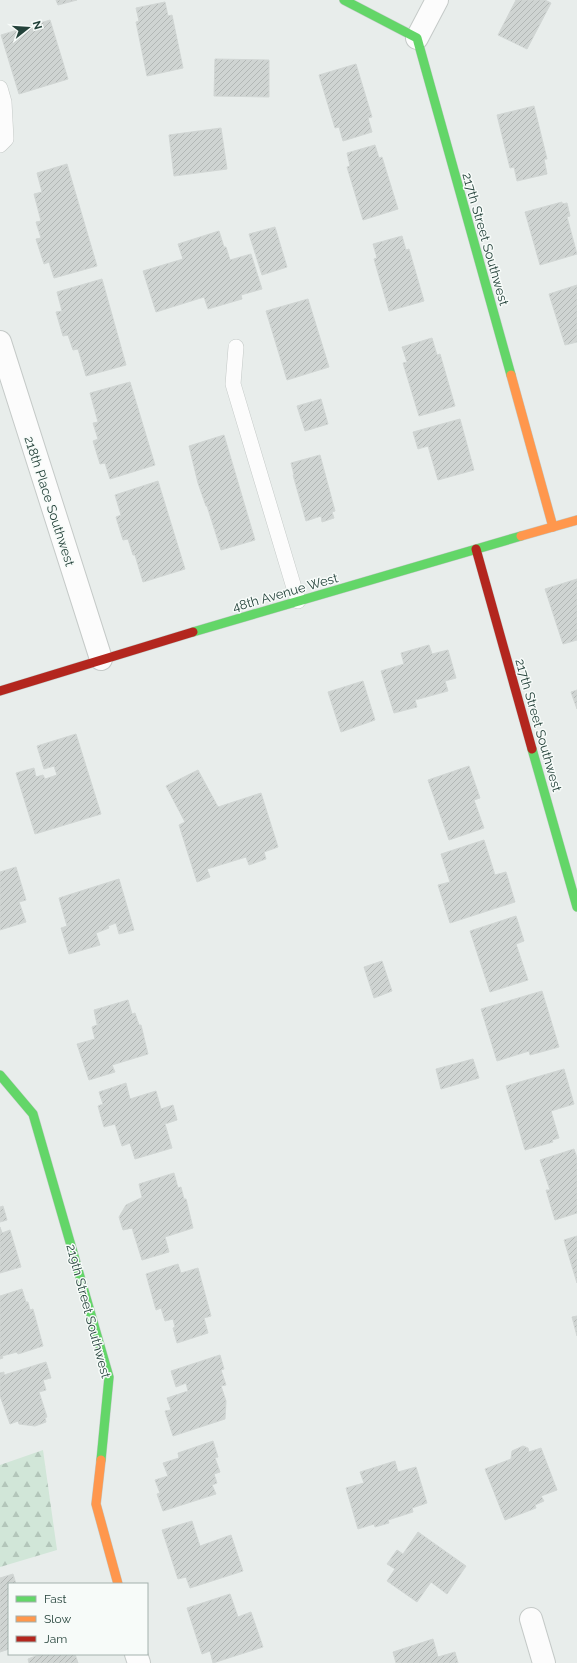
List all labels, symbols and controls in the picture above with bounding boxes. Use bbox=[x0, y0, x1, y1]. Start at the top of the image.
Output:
north arrow bbox=[8, 8, 48, 48]
text: N bbox=[30, 19, 45, 31]
street label: 217th Street Southwest bbox=[459, 171, 512, 308]
street label: 218th Place Southwest bbox=[21, 434, 78, 569]
street label: 48th Avenue West bbox=[231, 570, 340, 615]
street label: 217th Street Southwest bbox=[512, 657, 565, 794]
street label: 219th Street Southwest bbox=[63, 1242, 114, 1380]
legend bbox=[8, 1583, 148, 1655]
text: Fast bbox=[44, 1592, 67, 1606]
text: Slow bbox=[44, 1612, 71, 1626]
text: Jam bbox=[44, 1632, 67, 1646]

